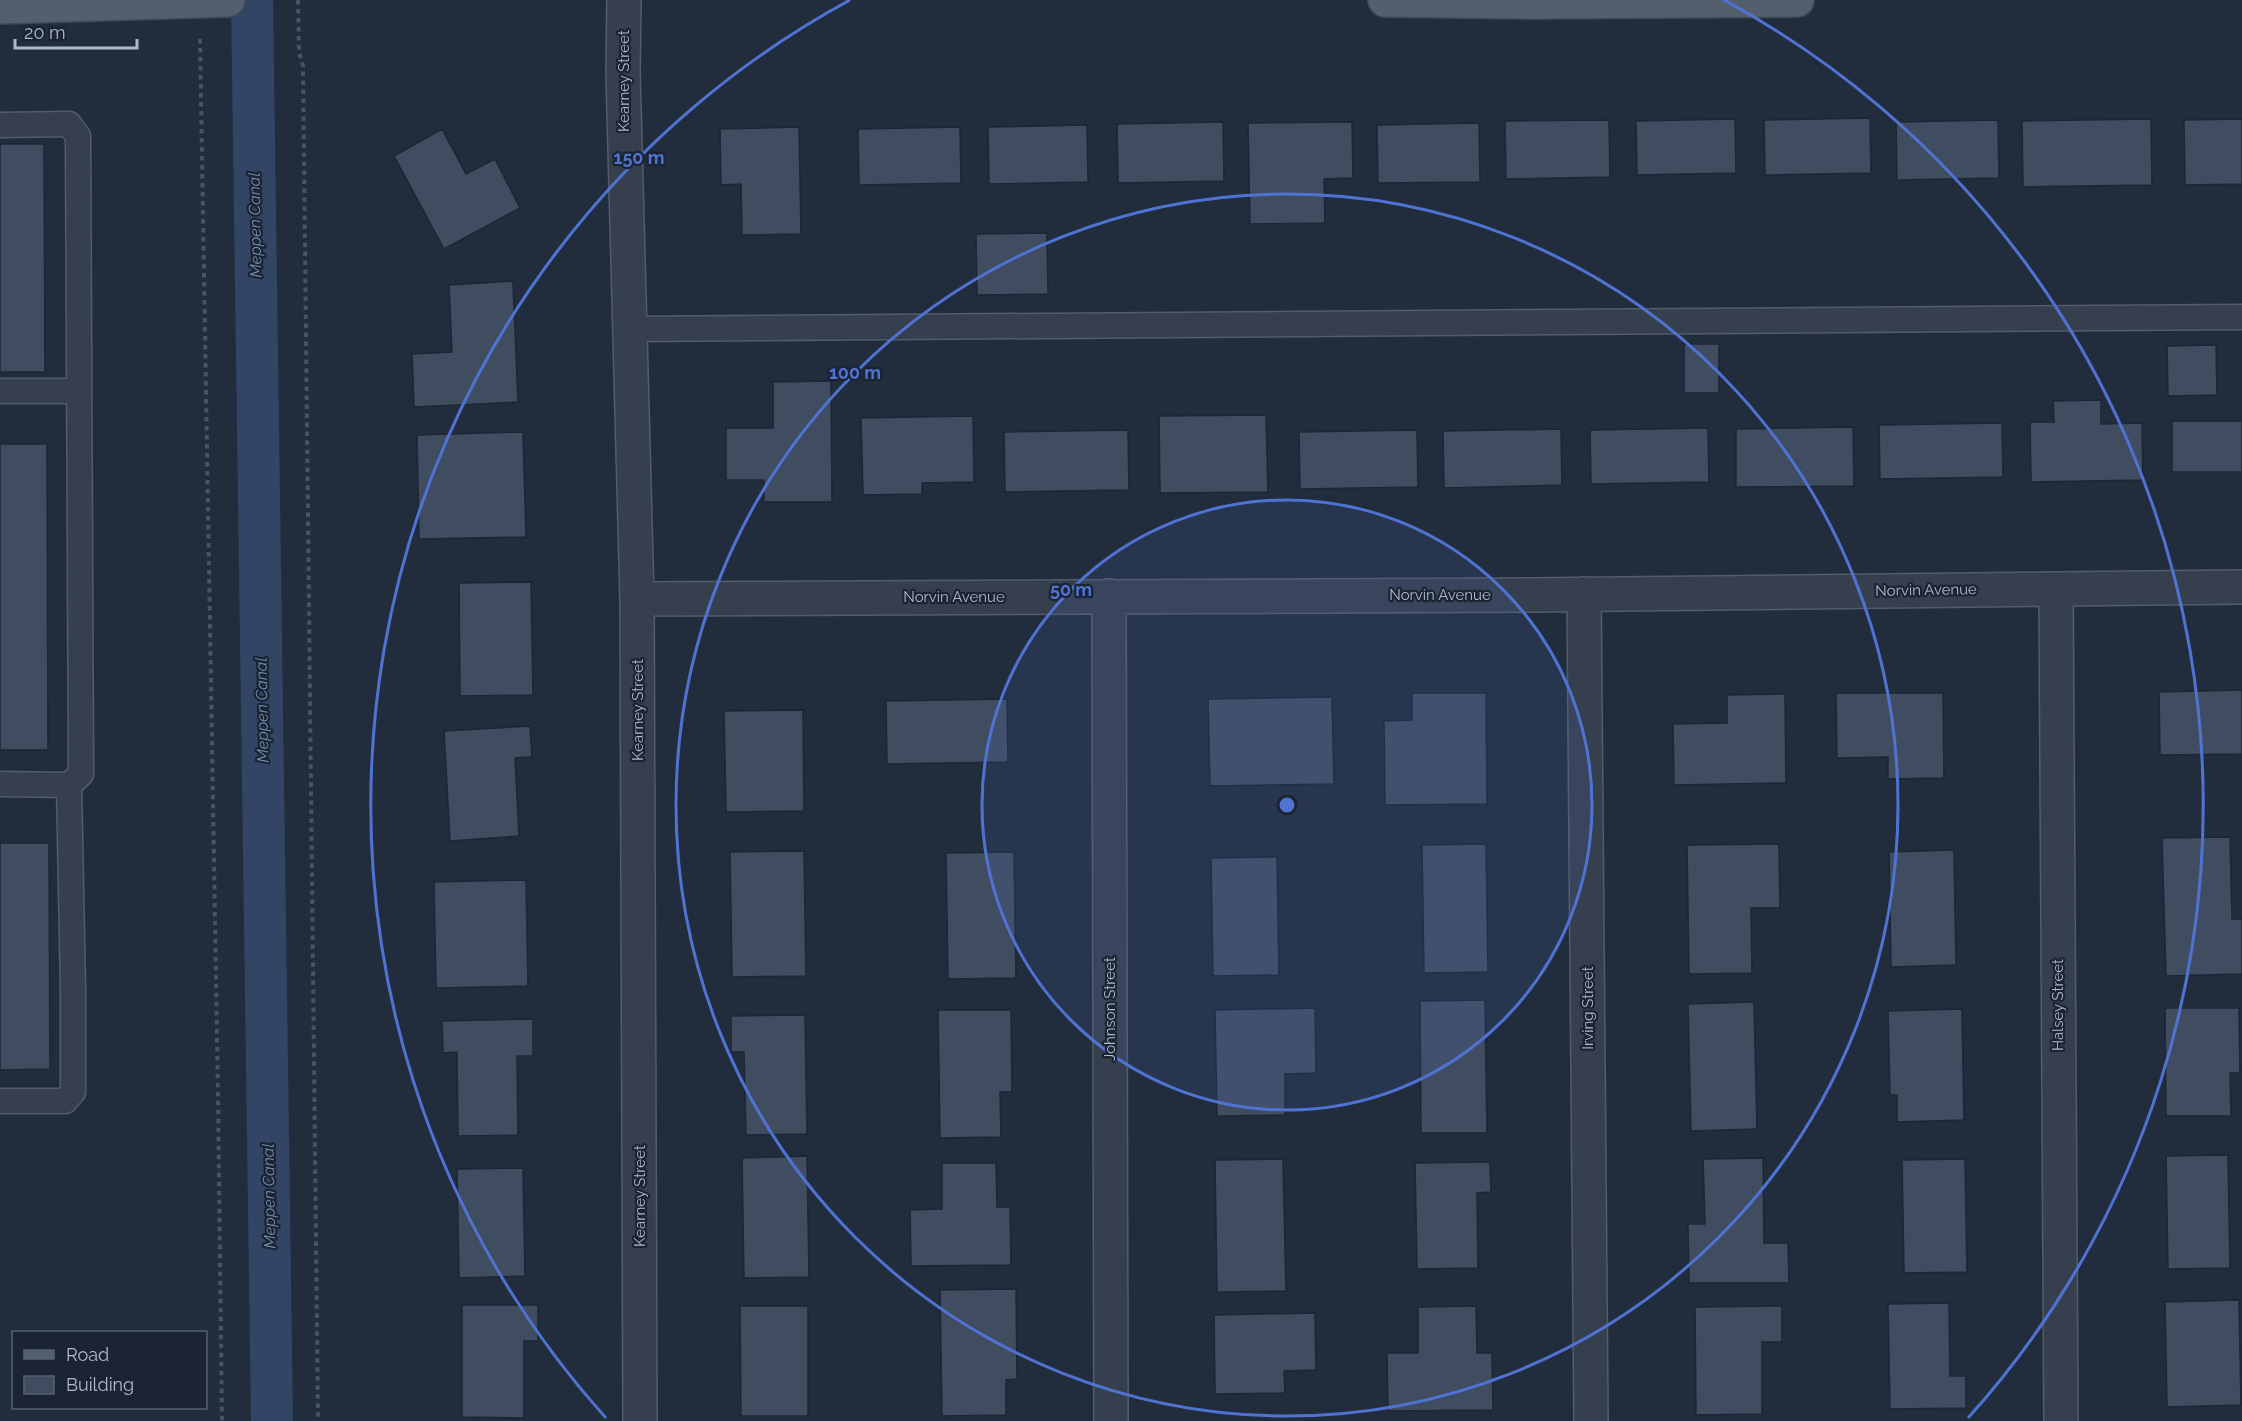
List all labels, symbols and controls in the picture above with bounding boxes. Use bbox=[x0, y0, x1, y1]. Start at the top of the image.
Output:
scale bar bbox=[15, 12, 136, 50]
text: 20 m bbox=[24, 22, 66, 43]
street label: Kearney Street bbox=[615, 30, 633, 132]
text: 150 m bbox=[614, 147, 665, 168]
water label: Meppen Canal bbox=[245, 172, 265, 278]
text: 100 m bbox=[829, 362, 881, 383]
text: 50 m bbox=[1050, 579, 1092, 600]
street label: Norvin Avenue bbox=[1875, 580, 1977, 600]
street label: Norvin Avenue bbox=[1389, 586, 1491, 604]
street label: Norvin Avenue bbox=[903, 588, 1005, 606]
water label: Meppen Canal bbox=[252, 657, 272, 763]
street label: Kearney Street bbox=[629, 659, 647, 761]
centre of rings bbox=[1277, 795, 1297, 815]
street label: Johnson Street bbox=[1101, 957, 1119, 1061]
street label: Halsey Street bbox=[2049, 959, 2067, 1051]
street label: Irving Street bbox=[1579, 966, 1597, 1050]
water label: Meppen Canal bbox=[259, 1143, 279, 1249]
street label: Kearney Street bbox=[631, 1145, 649, 1247]
legend bbox=[12, 1331, 207, 1409]
text: Road bbox=[66, 1344, 109, 1365]
text: Building bbox=[66, 1374, 134, 1395]

